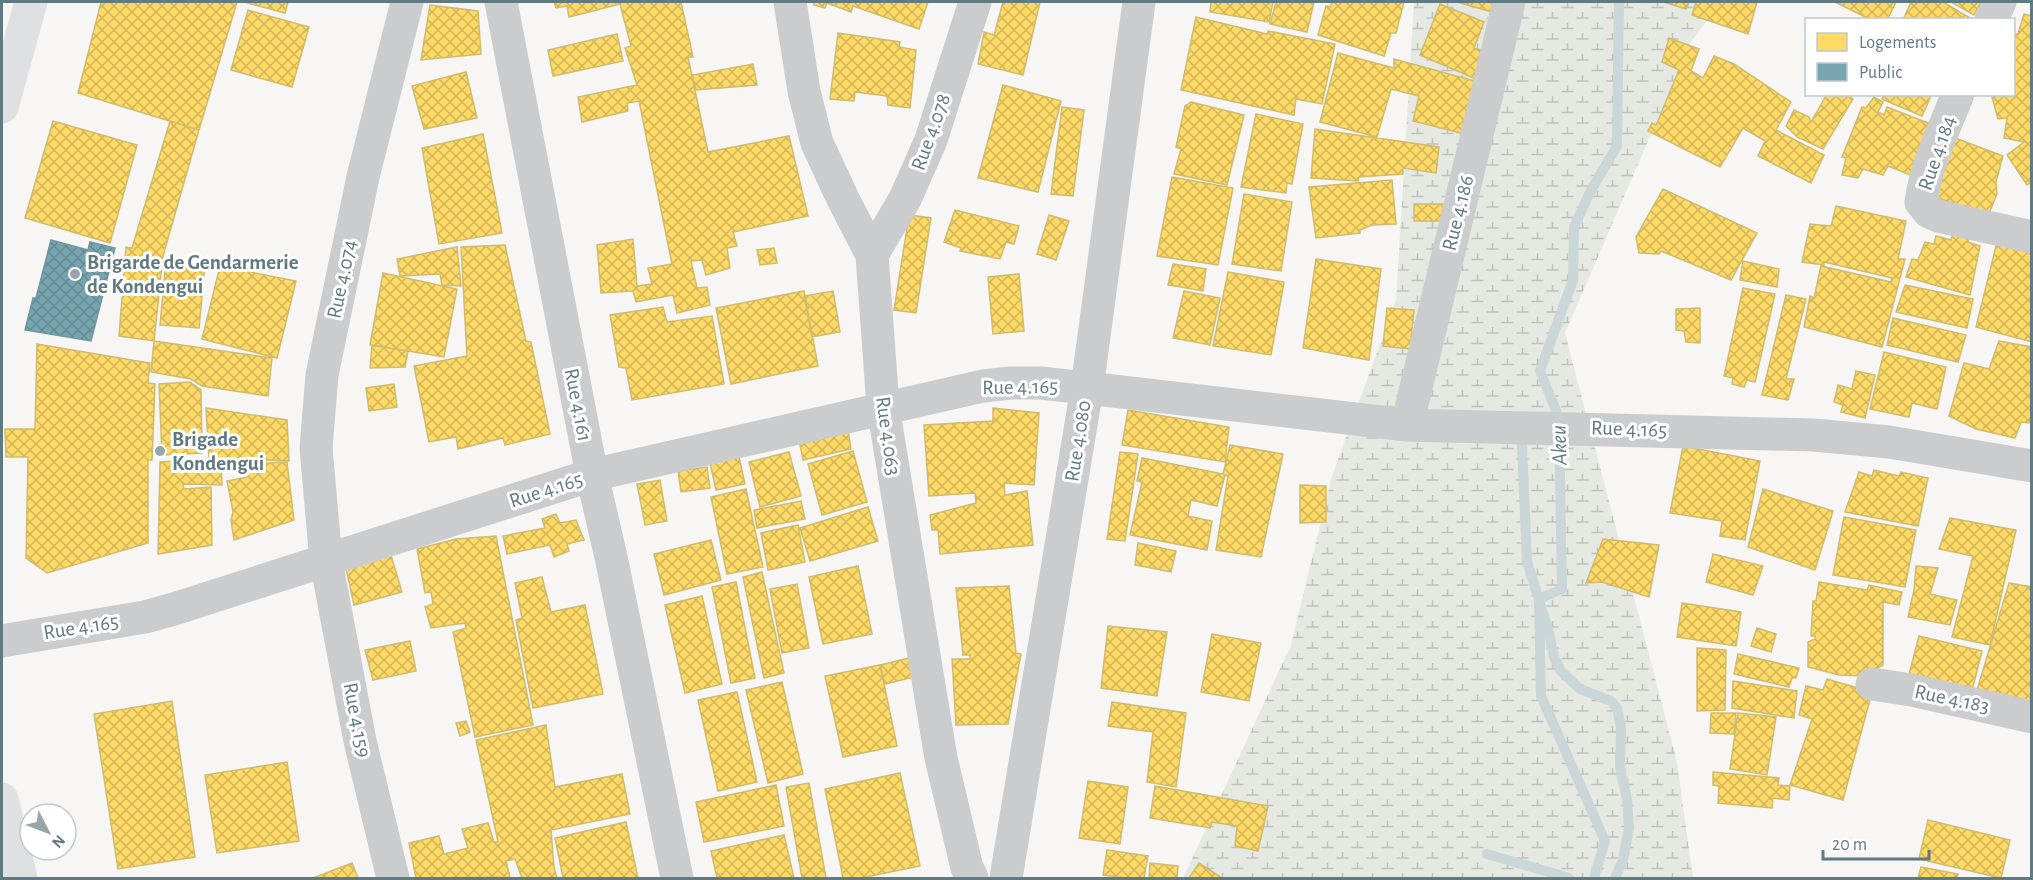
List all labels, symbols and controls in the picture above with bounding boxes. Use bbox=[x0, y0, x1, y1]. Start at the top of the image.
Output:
legend bbox=[1805, 18, 2015, 96]
text: Logements bbox=[1859, 34, 1937, 52]
text: Public bbox=[1859, 64, 1902, 82]
street label: Rue 4.078 bbox=[907, 91, 955, 173]
street label: Rue 4.184 bbox=[1914, 113, 1960, 193]
street label: Rue 4.186 bbox=[1438, 173, 1478, 253]
street label: Rue 4.074 bbox=[323, 238, 361, 320]
place label: Brigarde de Gendarmerie de Kondengui bbox=[87, 252, 299, 297]
marker: Brigarde de Gendarmerie de Kondengui bbox=[68, 267, 82, 281]
street label: Rue 4.161 bbox=[561, 367, 595, 443]
street label: Rue 4.165 bbox=[982, 376, 1058, 398]
street label: Rue 4.063 bbox=[872, 395, 904, 477]
street label: Rue 4.080 bbox=[1061, 399, 1095, 483]
street label: Rue 4.165 bbox=[1591, 417, 1667, 441]
water label: Akeu bbox=[1547, 424, 1571, 467]
place label: Brigade Kondengui bbox=[172, 429, 264, 474]
marker: Brigade Kondengui bbox=[153, 444, 167, 458]
street label: Rue 4.165 bbox=[507, 468, 585, 512]
street label: Rue 4.165 bbox=[42, 611, 120, 643]
street label: Rue 4.159 bbox=[339, 681, 375, 759]
street label: Rue 4.183 bbox=[1913, 681, 1991, 717]
north arrow bbox=[18, 802, 78, 862]
scale bar bbox=[1823, 823, 1930, 861]
text: N bbox=[49, 832, 68, 851]
text: 20 m bbox=[1832, 836, 1867, 854]

